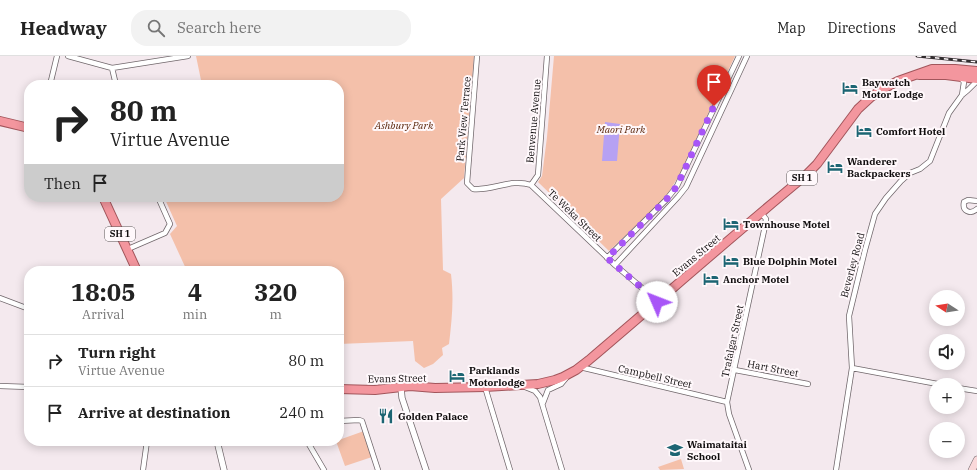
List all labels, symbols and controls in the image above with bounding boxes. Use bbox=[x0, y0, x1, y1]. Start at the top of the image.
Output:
search box bbox=[131, 10, 411, 46]
text: Headway bbox=[20, 16, 107, 40]
icon: search bbox=[145, 17, 167, 39]
text: Search here bbox=[177, 18, 261, 37]
text: Map bbox=[777, 19, 806, 37]
text: Directions bbox=[828, 19, 896, 37]
text: Saved bbox=[918, 19, 957, 37]
pin bbox=[697, 65, 731, 106]
icon: arrive bbox=[703, 71, 725, 93]
street label: Park View Terrace bbox=[453, 76, 474, 162]
place label: Baywatch Motor Lodge bbox=[862, 76, 924, 101]
street label: Benvenue Avenue bbox=[523, 78, 544, 164]
hotel icon: Baywatch Motor Lodge bbox=[841, 79, 859, 97]
text: 80 m bbox=[110, 92, 177, 129]
icon: right bbox=[44, 96, 96, 148]
park label: Ashbury Park bbox=[374, 119, 434, 132]
hotel icon: Comfort Hotel bbox=[855, 122, 873, 140]
park label: Maori Park bbox=[596, 123, 646, 136]
place label: Comfort Hotel bbox=[876, 125, 945, 138]
text: Virtue Avenue bbox=[110, 128, 230, 151]
place label: Wanderer Backpackers bbox=[847, 155, 911, 180]
hotel icon: Wanderer Backpackers bbox=[826, 158, 844, 176]
road number: SH 1 bbox=[787, 171, 817, 185]
icon: arrive bbox=[89, 172, 111, 194]
text: Then bbox=[44, 174, 81, 193]
street label: Te Weka Street bbox=[545, 186, 605, 245]
hotel icon: Townhouse Motel bbox=[722, 215, 740, 233]
place label: Townhouse Motel bbox=[743, 218, 830, 231]
road number: SH 1 bbox=[105, 227, 135, 241]
street label: Evans Street bbox=[670, 231, 723, 279]
street label: Beverley Road bbox=[838, 231, 867, 299]
hotel icon: Blue Dolphin Motel bbox=[722, 252, 740, 270]
place label: Blue Dolphin Motel bbox=[743, 255, 837, 268]
hotel icon: Anchor Motel bbox=[702, 270, 720, 288]
place label: Anchor Motel bbox=[723, 273, 789, 286]
text: 18:05 bbox=[71, 276, 136, 308]
text: 4 bbox=[188, 276, 202, 308]
text: 320 bbox=[254, 276, 297, 308]
position arrow bbox=[636, 281, 678, 323]
north arrow bbox=[929, 290, 965, 326]
map controls bbox=[929, 290, 965, 458]
street label: Trafalgar Street bbox=[718, 303, 747, 379]
text: Arrival bbox=[82, 306, 124, 323]
text: min bbox=[182, 306, 207, 323]
text: m bbox=[269, 306, 282, 323]
button: sound bbox=[929, 334, 965, 370]
text: Turn right bbox=[78, 343, 156, 362]
icon: right bbox=[44, 350, 66, 372]
text: 80 m bbox=[288, 351, 324, 370]
street label: Hart Street bbox=[746, 357, 800, 380]
text: Virtue Avenue bbox=[78, 362, 165, 379]
street label: Campbell Street bbox=[617, 362, 694, 391]
place label: Parklands Motorlodge bbox=[469, 364, 525, 389]
hotel icon: Parklands Motorlodge bbox=[448, 367, 466, 385]
street label: Evans Street bbox=[368, 371, 427, 386]
button: + bbox=[929, 378, 965, 414]
icon: arrive bbox=[44, 402, 66, 424]
text: Arrive at destination bbox=[78, 403, 230, 422]
text: 240 m bbox=[279, 403, 324, 422]
restaurant icon: Golden Palace bbox=[377, 407, 395, 425]
place label: Golden Palace bbox=[398, 410, 468, 423]
button: − bbox=[929, 422, 965, 458]
place label: Waimataitai School bbox=[687, 438, 748, 463]
school or university icon: Waimataitai School bbox=[666, 441, 684, 459]

